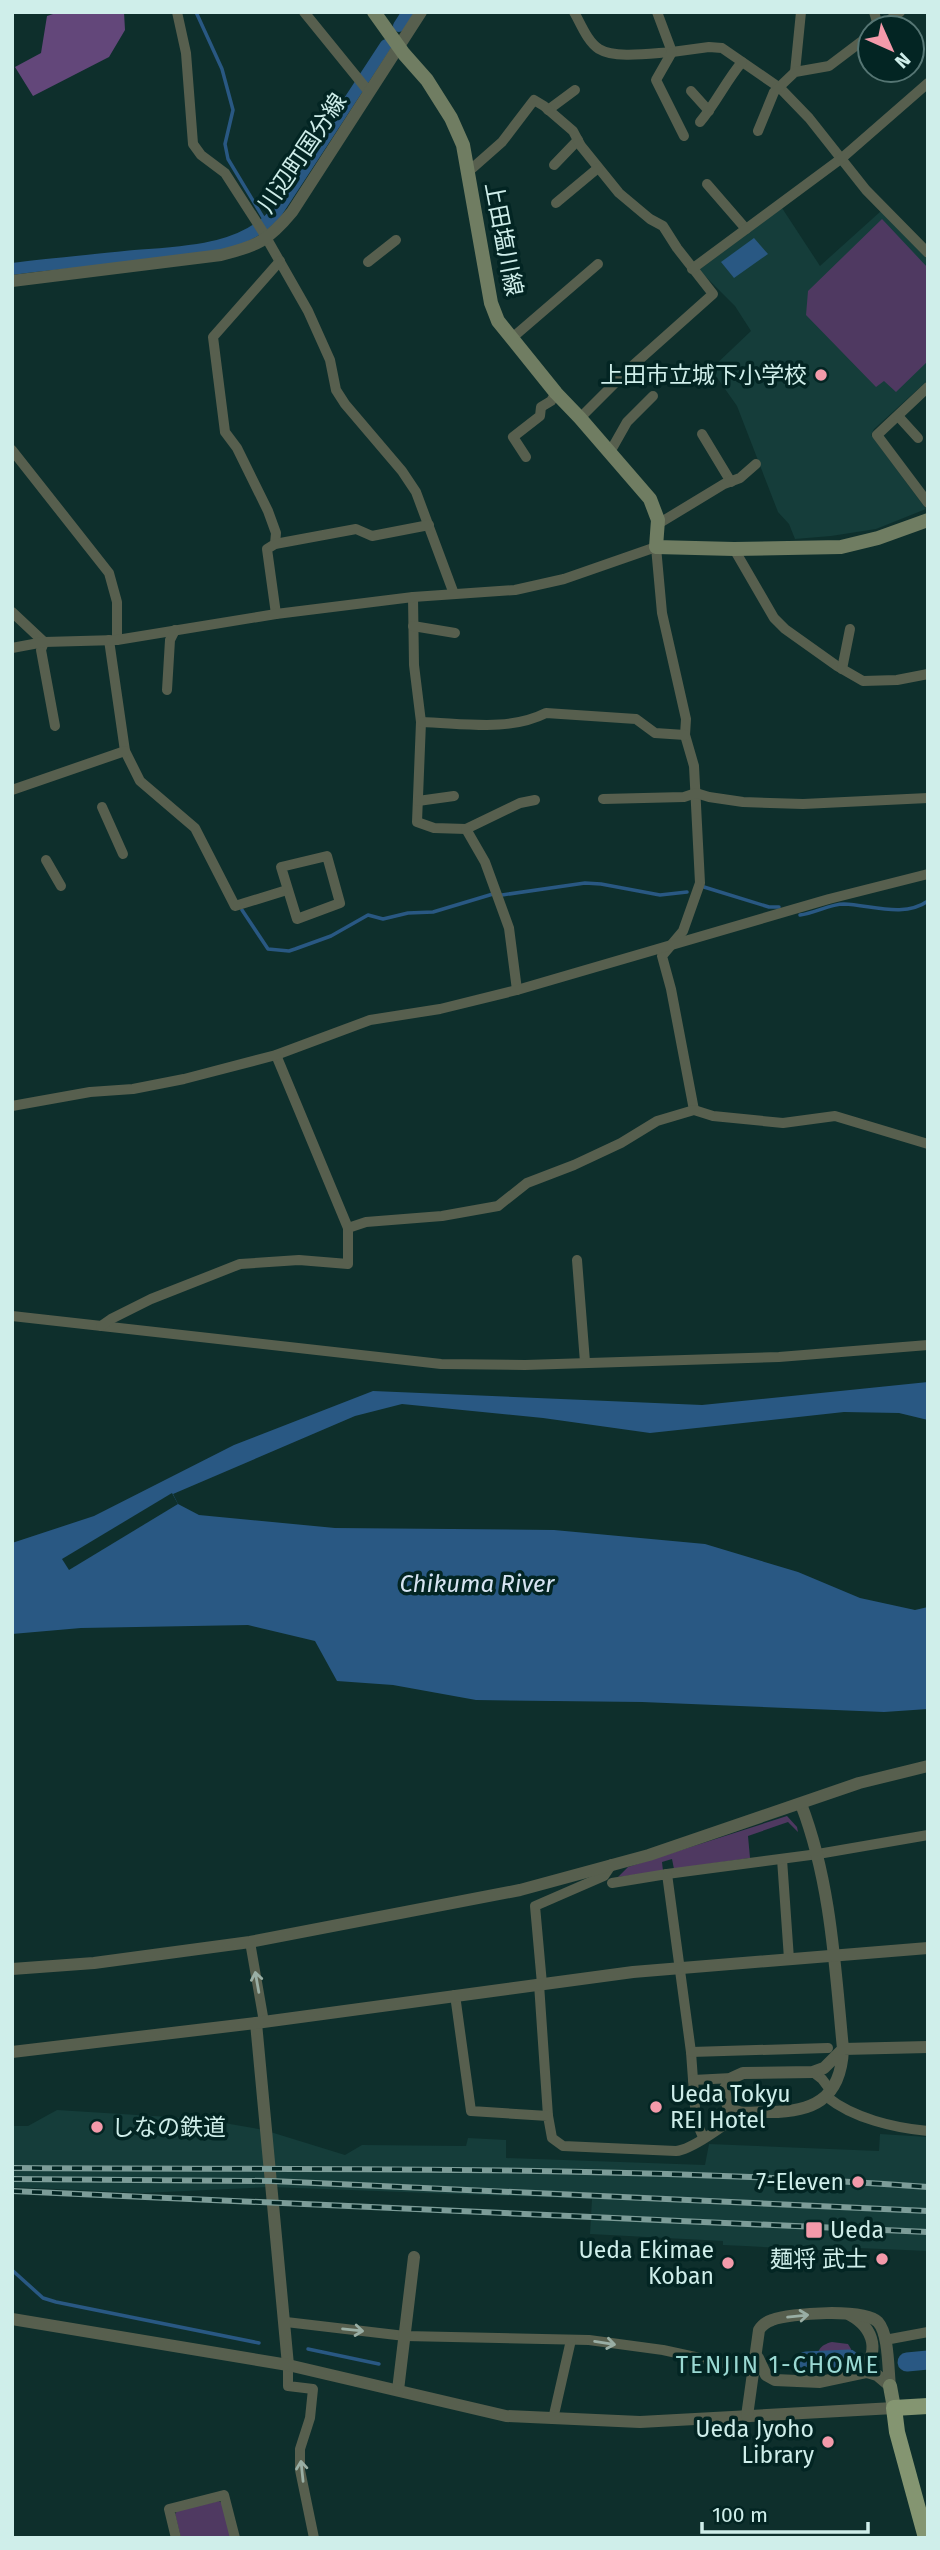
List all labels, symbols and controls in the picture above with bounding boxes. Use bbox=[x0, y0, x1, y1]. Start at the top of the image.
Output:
north arrow bbox=[856, 14, 926, 84]
text: N bbox=[890, 48, 915, 73]
street label: 川辺町国分線 bbox=[252, 88, 352, 218]
street label: 上田塩川線 bbox=[479, 180, 529, 298]
place label: 上田市立城下小学校 bbox=[600, 361, 807, 389]
marker: 上田市立城下小学校 bbox=[813, 367, 829, 383]
water label: Chikuma River bbox=[399, 1570, 555, 1598]
one-way arrow bbox=[250, 1971, 263, 1994]
place label: Ueda Tokyu REI Hotel bbox=[670, 2080, 791, 2134]
marker: Ueda Tokyu REI Hotel bbox=[648, 2099, 664, 2115]
place label: しなの鉄道 bbox=[111, 2113, 226, 2141]
marker: しなの鉄道 bbox=[89, 2119, 105, 2135]
place label: 7-Eleven bbox=[756, 2168, 844, 2196]
marker: 7-Eleven bbox=[850, 2174, 866, 2190]
place label: Ueda bbox=[830, 2216, 884, 2244]
marker: Ueda bbox=[804, 2220, 824, 2240]
place label: Ueda Ekimae Koban bbox=[579, 2236, 714, 2290]
place label: 麺将 武士 bbox=[770, 2245, 868, 2273]
marker: 麺将 武士 bbox=[874, 2251, 890, 2267]
marker: Ueda Ekimae Koban bbox=[720, 2255, 736, 2271]
one-way arrow bbox=[786, 2309, 809, 2322]
one-way arrow bbox=[341, 2324, 364, 2337]
one-way arrow bbox=[593, 2337, 616, 2350]
district label: TENJIN 1-CHOME bbox=[676, 2351, 880, 2379]
place label: Ueda Jyoho Library bbox=[695, 2415, 815, 2469]
marker: Ueda Jyoho Library bbox=[820, 2434, 836, 2450]
one-way arrow bbox=[295, 2460, 308, 2483]
scale bar bbox=[702, 2490, 868, 2534]
text: 100 m bbox=[712, 2502, 768, 2528]

